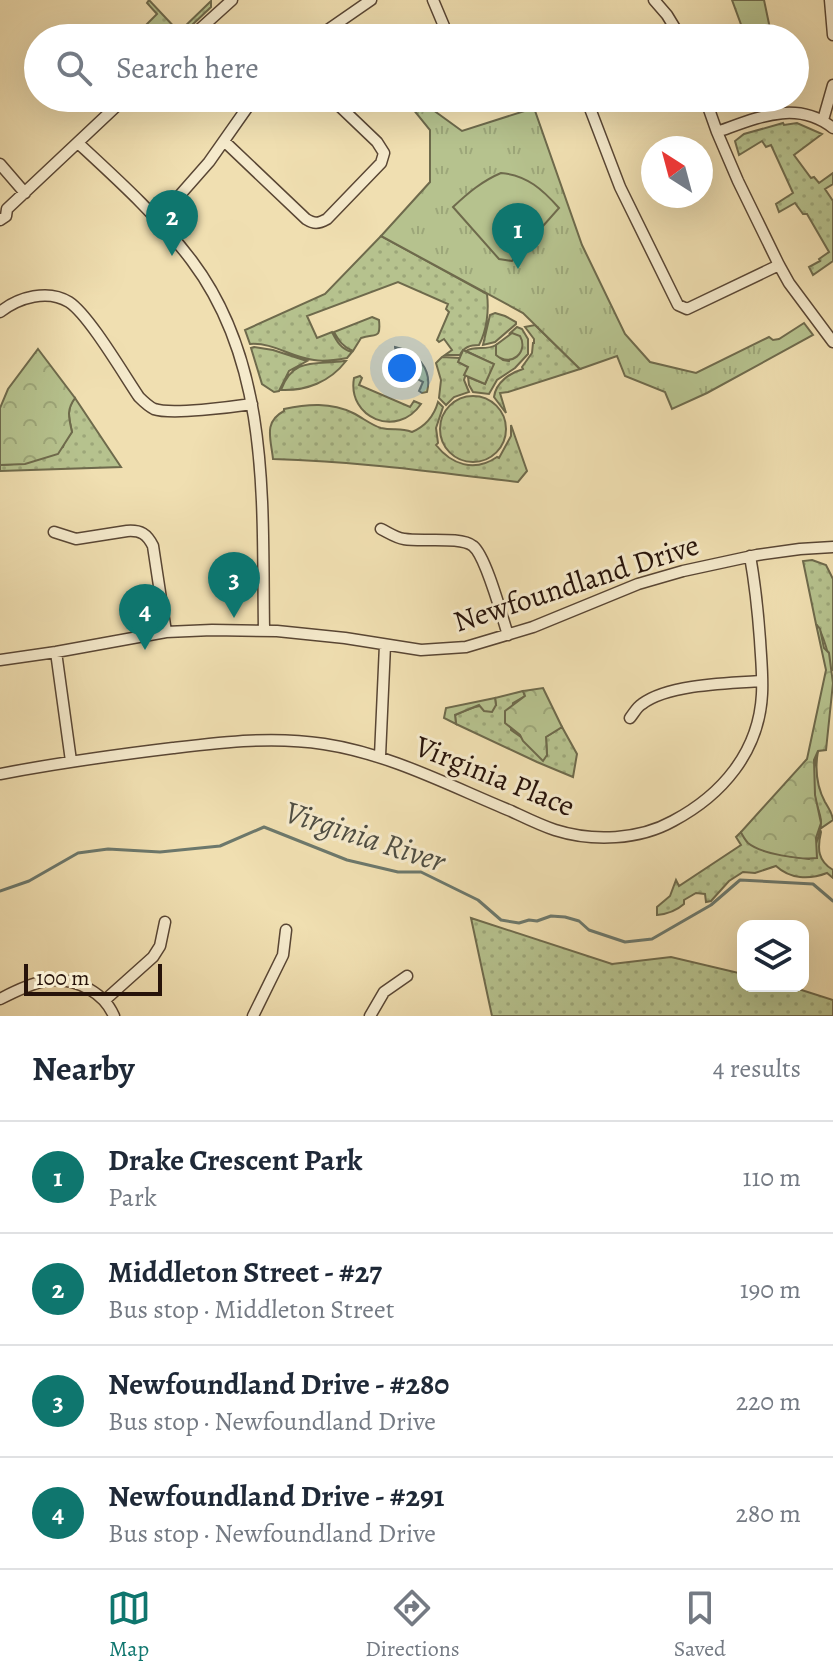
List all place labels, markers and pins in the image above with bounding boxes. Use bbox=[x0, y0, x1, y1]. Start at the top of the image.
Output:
pin: 2 bbox=[146, 190, 198, 256]
pin: 1 bbox=[492, 203, 544, 269]
pin: 3 bbox=[208, 552, 260, 618]
pin: 4 bbox=[119, 584, 171, 650]

